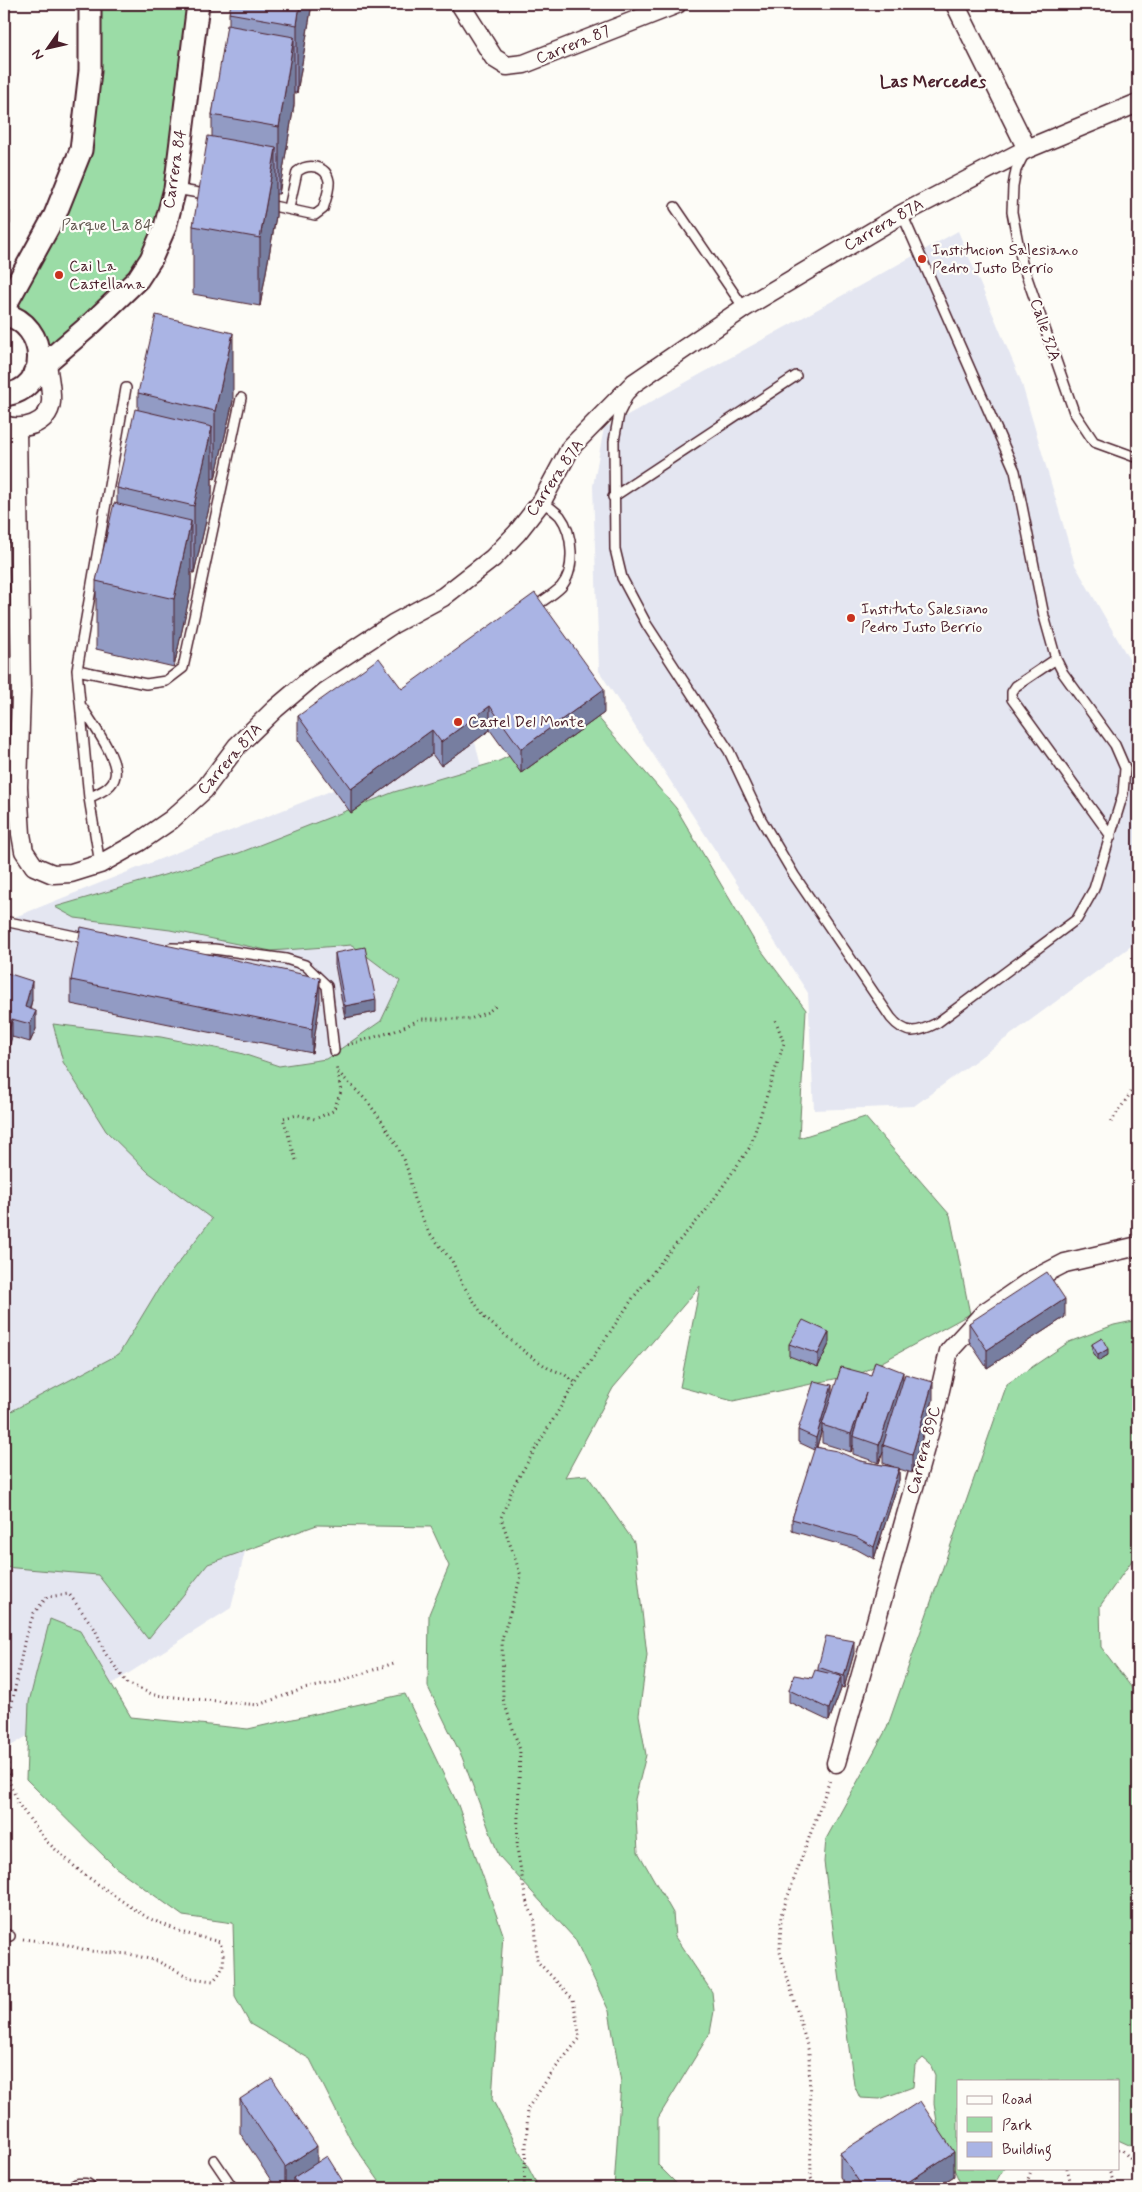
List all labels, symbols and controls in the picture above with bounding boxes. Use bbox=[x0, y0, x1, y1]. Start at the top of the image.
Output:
street label: Carrera 87 bbox=[533, 21, 613, 69]
north arrow bbox=[22, 22, 72, 72]
text: N bbox=[28, 46, 48, 64]
district label: Las Mercedes bbox=[880, 70, 986, 94]
street label: Carrera 84 bbox=[158, 128, 192, 210]
street label: Carrera 87A bbox=[840, 194, 928, 256]
park label: Parque La 84 bbox=[61, 215, 153, 236]
place label: Institucion Salesiano Pedro Justo Berrio bbox=[932, 240, 1078, 279]
marker: Institucion Salesiano Pedro Justo Berrio bbox=[916, 253, 928, 265]
place label: Cai La Castellana bbox=[69, 256, 145, 295]
marker: Cai La Castellana bbox=[53, 269, 65, 281]
street label: Calle 32A bbox=[1025, 296, 1065, 364]
street label: Carrera 87A bbox=[522, 435, 588, 521]
place label: Instituto Salesiano Pedro Justo Berrio bbox=[861, 599, 988, 638]
marker: Instituto Salesiano Pedro Justo Berrio bbox=[845, 612, 857, 624]
place label: Castel Del Monte bbox=[468, 712, 585, 733]
marker: Castel Del Monte bbox=[452, 716, 464, 728]
street label: Carrera 87A bbox=[193, 719, 267, 799]
street label: Carrera 89C bbox=[902, 1403, 946, 1497]
legend bbox=[957, 2080, 1120, 2170]
text: Road bbox=[1002, 2090, 1032, 2110]
text: Park bbox=[1002, 2116, 1032, 2136]
text: Building bbox=[1002, 2140, 1052, 2161]

